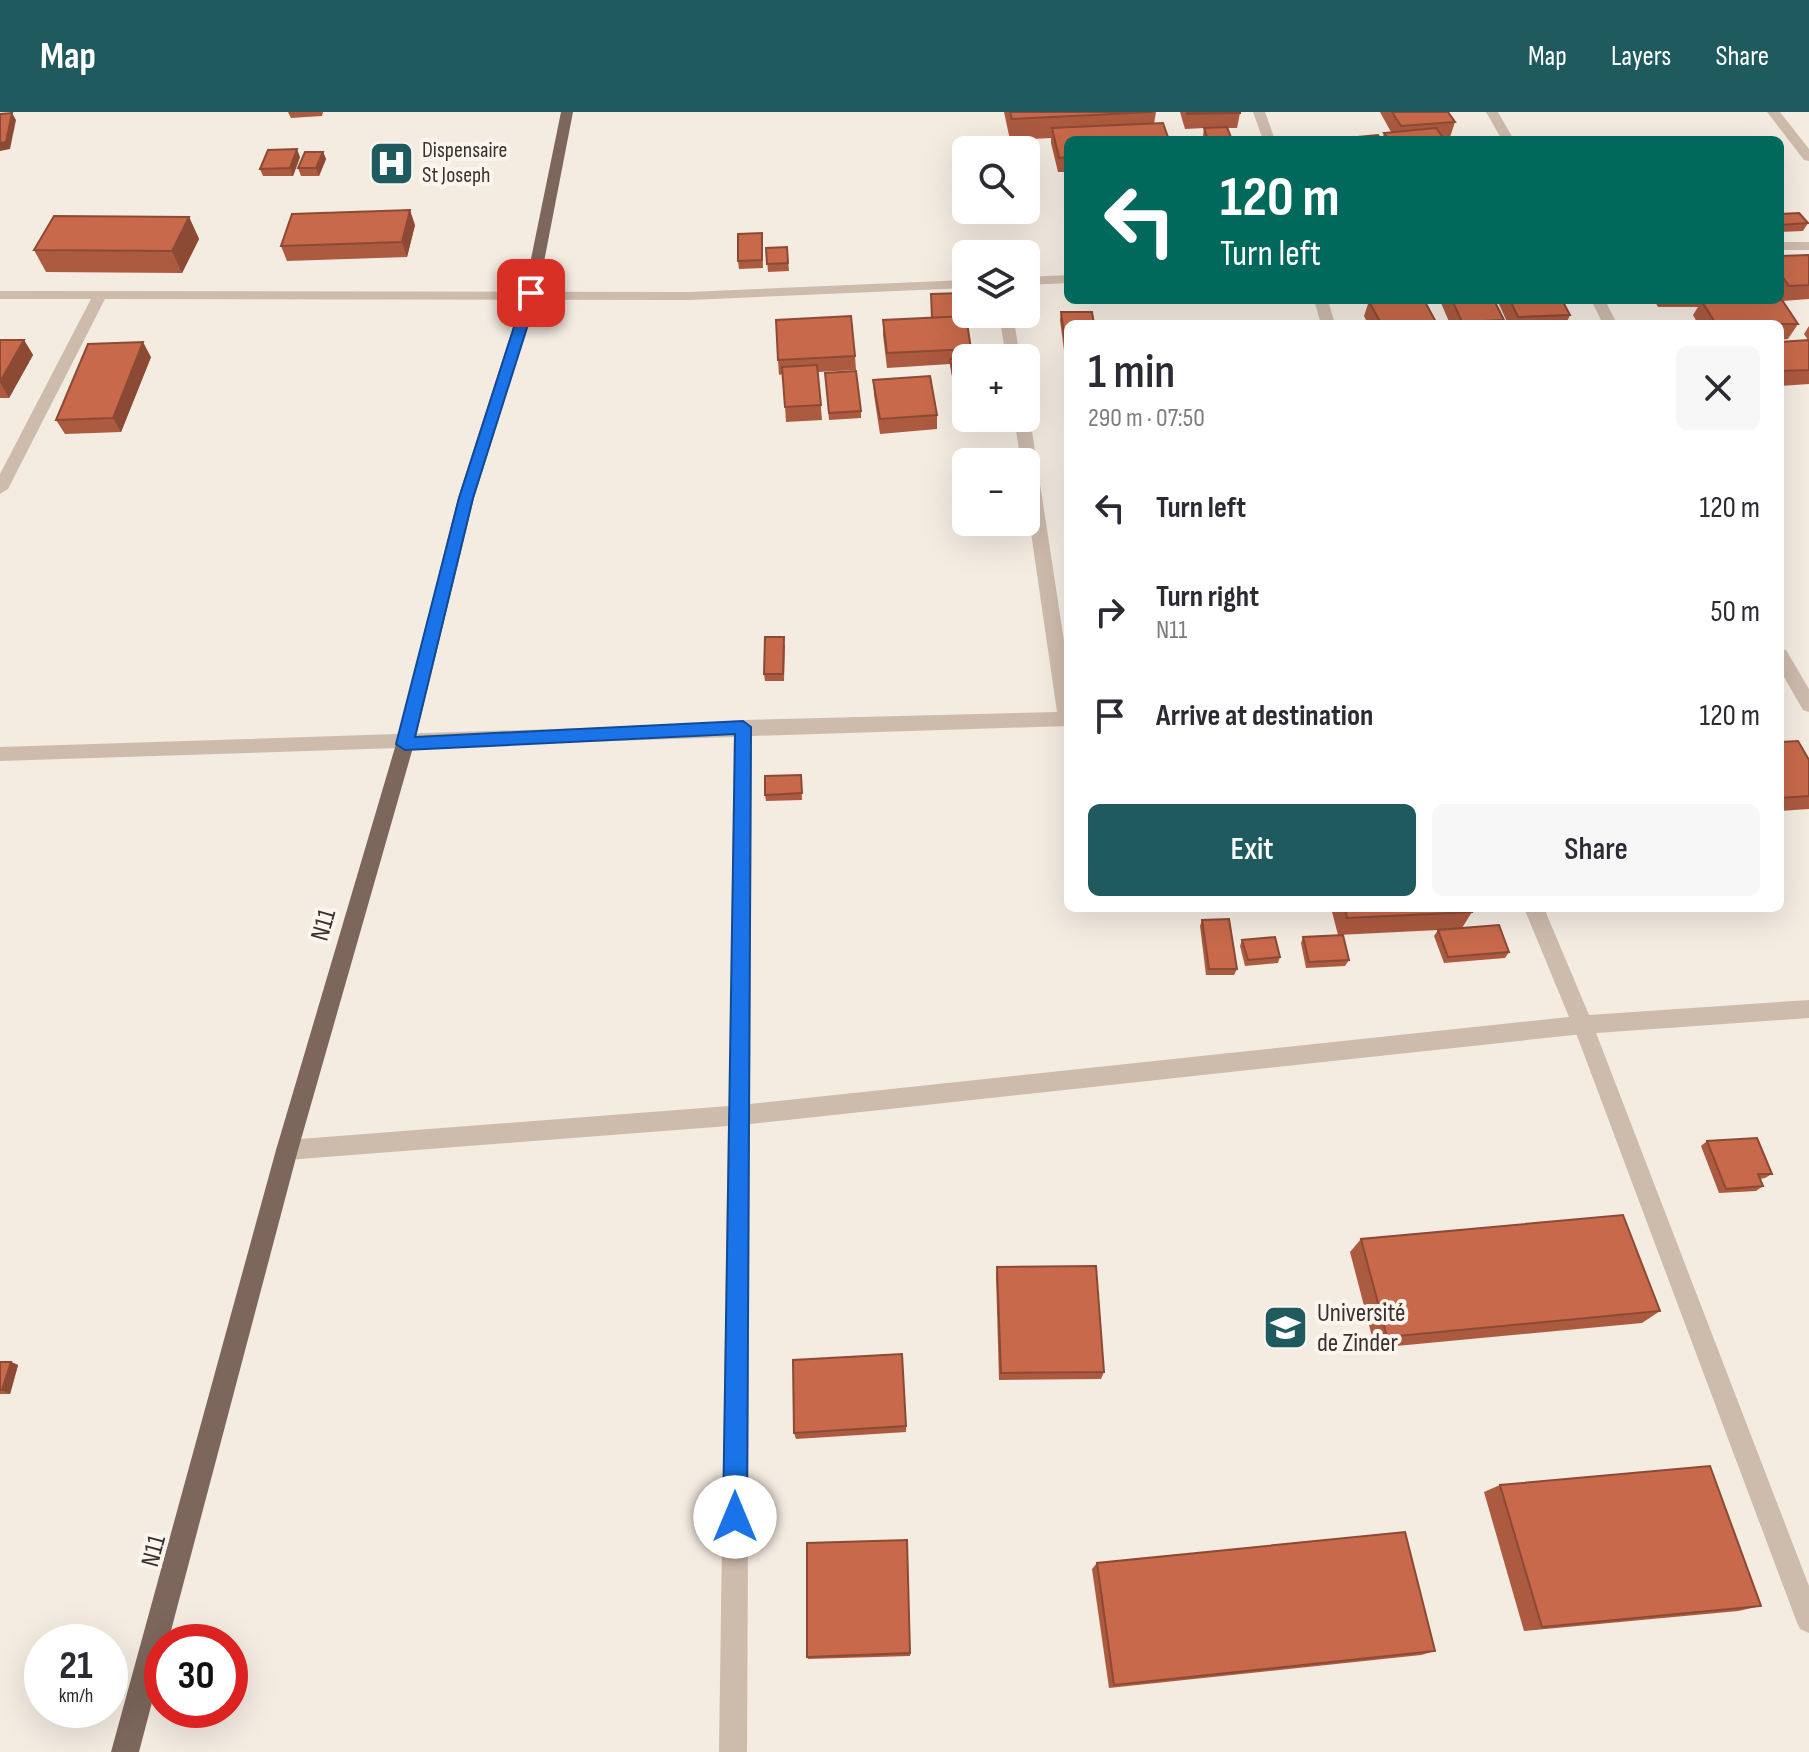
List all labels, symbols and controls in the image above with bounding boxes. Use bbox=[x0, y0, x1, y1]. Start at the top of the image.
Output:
text: Map bbox=[40, 34, 96, 79]
text: Map bbox=[1528, 40, 1567, 73]
text: Layers bbox=[1611, 40, 1671, 73]
text: Share bbox=[1715, 40, 1769, 73]
map controls bbox=[952, 136, 1040, 536]
button: search bbox=[952, 136, 1040, 224]
place label: Dispensaire St Joseph bbox=[422, 137, 507, 189]
hospital icon: Dispensaire St Joseph bbox=[367, 139, 415, 187]
text: 120 m bbox=[1220, 165, 1340, 232]
icon: left bbox=[1088, 168, 1192, 272]
text: Turn left bbox=[1220, 233, 1321, 276]
button: layers bbox=[952, 240, 1040, 328]
pin bbox=[497, 259, 565, 327]
icon: arrive bbox=[509, 271, 553, 315]
button: + bbox=[952, 344, 1040, 432]
text: 1 min bbox=[1088, 344, 1175, 401]
button: close bbox=[1676, 346, 1760, 430]
text: 290 m · 07:50 bbox=[1088, 403, 1205, 434]
button: − bbox=[952, 448, 1040, 536]
icon: left bbox=[1088, 486, 1132, 530]
text: Turn left bbox=[1156, 490, 1246, 526]
text: 120 m bbox=[1699, 490, 1760, 526]
text: Turn right bbox=[1156, 579, 1259, 615]
icon: right bbox=[1088, 590, 1132, 634]
text: 50 m bbox=[1711, 594, 1760, 630]
text: N11 bbox=[1156, 615, 1187, 646]
icon: arrive bbox=[1088, 694, 1132, 738]
text: Arrive at destination bbox=[1156, 698, 1373, 734]
text: 120 m bbox=[1699, 698, 1760, 734]
button: Exit bbox=[1088, 804, 1416, 896]
button: Share bbox=[1432, 804, 1760, 896]
street label: N11 bbox=[305, 906, 343, 944]
place label: Université de Zinder bbox=[1317, 1298, 1406, 1359]
school or university icon: Université de Zinder bbox=[1262, 1304, 1310, 1352]
position arrow bbox=[693, 1475, 777, 1559]
street label: N11 bbox=[135, 1532, 173, 1570]
speed limit sign: 30 bbox=[144, 1624, 248, 1728]
text: 21 bbox=[59, 1642, 93, 1690]
text: km/h bbox=[59, 1684, 93, 1708]

